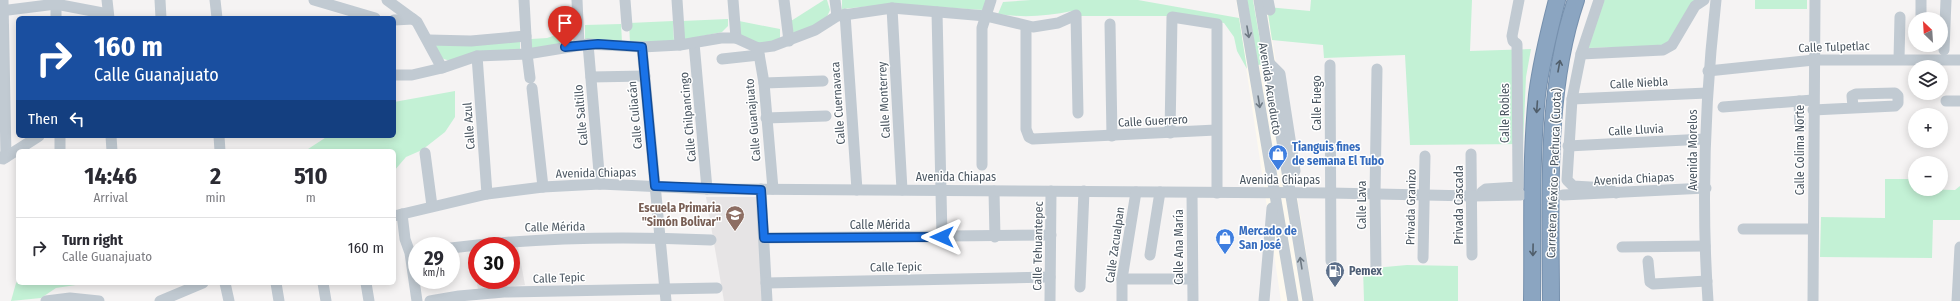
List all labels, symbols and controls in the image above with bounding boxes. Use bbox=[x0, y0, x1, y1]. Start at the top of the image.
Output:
pin bbox=[548, 6, 582, 47]
icon: arrive bbox=[554, 12, 576, 34]
north arrow bbox=[1908, 12, 1948, 52]
map controls bbox=[1908, 12, 1948, 196]
one-way arrow bbox=[1244, 25, 1252, 38]
text: 160 m bbox=[94, 30, 163, 63]
icon: right bbox=[28, 32, 80, 84]
street label: Calle Tulpetlac bbox=[1798, 39, 1870, 55]
street label: Avenida Acueducto bbox=[1256, 42, 1284, 136]
one-way arrow bbox=[1556, 60, 1564, 73]
button: layers bbox=[1908, 60, 1948, 100]
street label: Calle Cuernavaca bbox=[828, 61, 848, 145]
street label: Calle Monterrey bbox=[875, 61, 893, 139]
text: Calle Guanajuato bbox=[94, 64, 219, 86]
street label: Calle Chilpancingo bbox=[677, 72, 699, 162]
street label: Calle Niebla bbox=[1609, 74, 1669, 92]
street label: Calle Fuego bbox=[1310, 75, 1324, 131]
street label: Calle Guanajuato bbox=[742, 78, 764, 162]
street label: Calle Culiacán bbox=[625, 80, 645, 150]
street label: Calle Robles bbox=[1498, 83, 1512, 143]
street label: Calle Saltillo bbox=[571, 84, 591, 146]
street label: Carretera México - Pachuca (Cuota) bbox=[1544, 87, 1564, 258]
one-way arrow bbox=[1255, 95, 1263, 108]
one-way arrow bbox=[1533, 100, 1540, 113]
street label: Calle Azul bbox=[460, 102, 478, 150]
street label: Calle Colima Norte bbox=[1793, 105, 1807, 195]
icon: left bbox=[66, 108, 88, 130]
button: + bbox=[1908, 108, 1948, 148]
street label: Avenida Morelos bbox=[1686, 109, 1700, 191]
text: Then bbox=[28, 110, 58, 128]
street label: Calle Guerrero bbox=[1118, 112, 1188, 130]
street label: Calle Lluvia bbox=[1608, 122, 1664, 138]
place label: Tianguis fines de semana El Tubo bbox=[1292, 140, 1385, 168]
shop icon: Tianguis fines de semana El Tubo bbox=[1267, 143, 1289, 171]
button: − bbox=[1908, 156, 1948, 196]
text: 14:46 bbox=[84, 162, 137, 190]
text: 2 bbox=[210, 162, 221, 190]
text: 510 bbox=[294, 162, 328, 190]
street label: Avenida Chiapas bbox=[556, 165, 636, 181]
street label: Privada Cascada bbox=[1452, 165, 1466, 245]
street label: Privada Granizo bbox=[1403, 169, 1419, 245]
street label: Avenida Chiapas bbox=[916, 170, 996, 184]
street label: Avenida Chiapas bbox=[1593, 170, 1675, 188]
street label: Avenida Chiapas bbox=[1240, 173, 1320, 187]
street label: Calle Lava bbox=[1355, 181, 1369, 229]
text: Arrival bbox=[93, 190, 128, 205]
text: min bbox=[205, 190, 226, 205]
text: m bbox=[306, 190, 316, 205]
place label: Escuela Primaria "Simón Bolivar" bbox=[639, 201, 721, 229]
street label: Calle Tehuantepec bbox=[1030, 201, 1046, 291]
school or university icon: Escuela Primaria "Simón Bolivar" bbox=[724, 204, 746, 232]
street label: Calle Zacualpan bbox=[1103, 206, 1127, 284]
street label: Calle Ana María bbox=[1172, 209, 1186, 285]
position arrow bbox=[921, 216, 963, 258]
street label: Calle Mérida bbox=[850, 218, 910, 232]
street label: Calle Mérida bbox=[525, 219, 586, 235]
place label: Mercado de San José bbox=[1239, 224, 1297, 252]
shop icon: Mercado de San José bbox=[1214, 227, 1236, 255]
text: Turn right bbox=[62, 231, 123, 249]
icon: right bbox=[28, 237, 50, 259]
speed limit sign: 30 bbox=[468, 237, 520, 289]
text: 160 m bbox=[348, 239, 384, 257]
one-way arrow bbox=[1529, 243, 1537, 256]
text: 29 bbox=[424, 246, 444, 270]
text: Calle Guanajuato bbox=[62, 249, 152, 264]
one-way arrow bbox=[1297, 256, 1305, 269]
street label: Calle Tepic bbox=[870, 260, 922, 274]
fuel station icon: Pemex bbox=[1324, 260, 1346, 288]
place label: Pemex bbox=[1349, 264, 1382, 278]
text: km/h bbox=[423, 267, 445, 279]
street label: Calle Tepic bbox=[533, 270, 585, 286]

